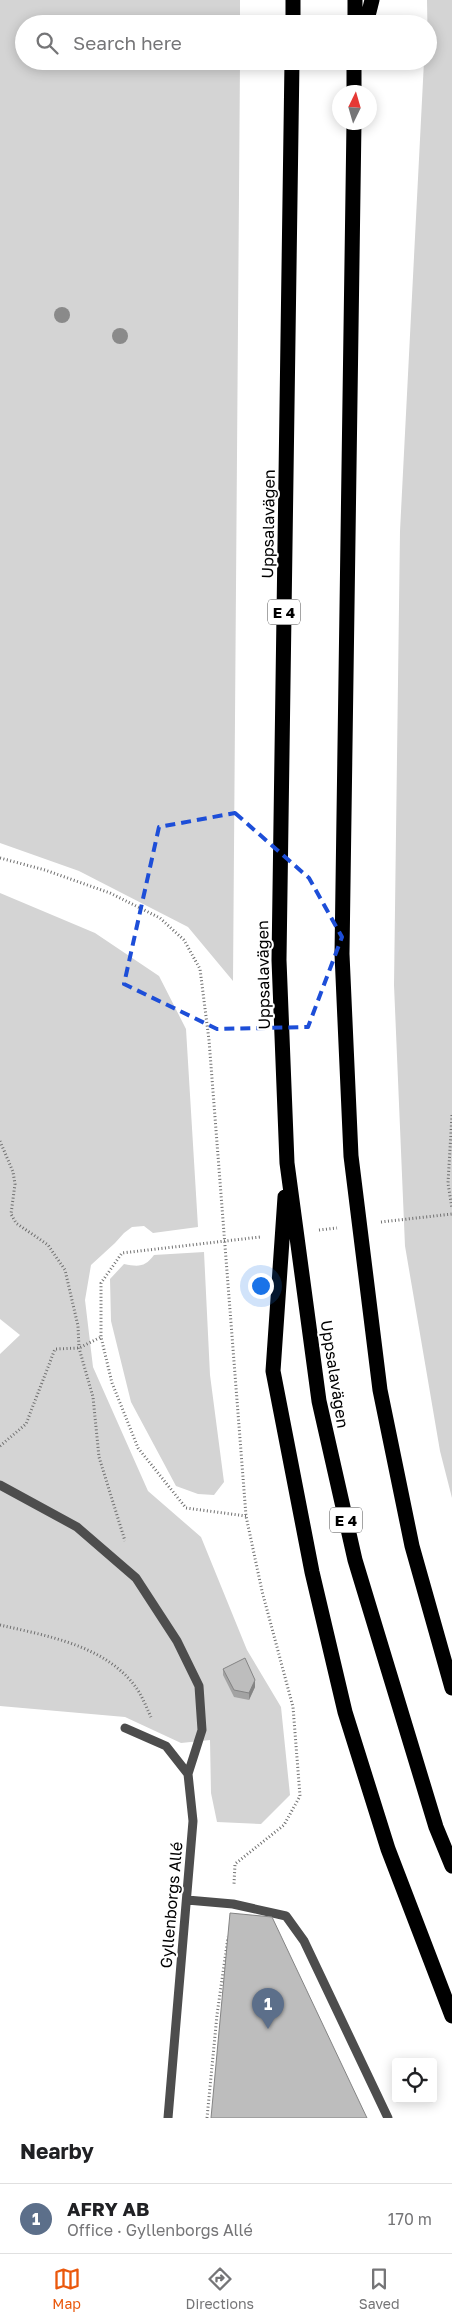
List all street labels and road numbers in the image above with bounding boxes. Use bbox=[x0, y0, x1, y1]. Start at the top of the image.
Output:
street label: Uppsalavägen bbox=[257, 469, 279, 579]
road number: E 4 bbox=[268, 600, 300, 624]
street label: Uppsalavägen bbox=[252, 920, 274, 1030]
street label: Uppsalavägen bbox=[317, 1318, 353, 1430]
road number: E 4 bbox=[330, 1508, 362, 1532]
street label: Gyllenborgs Allé bbox=[156, 1841, 186, 1969]

